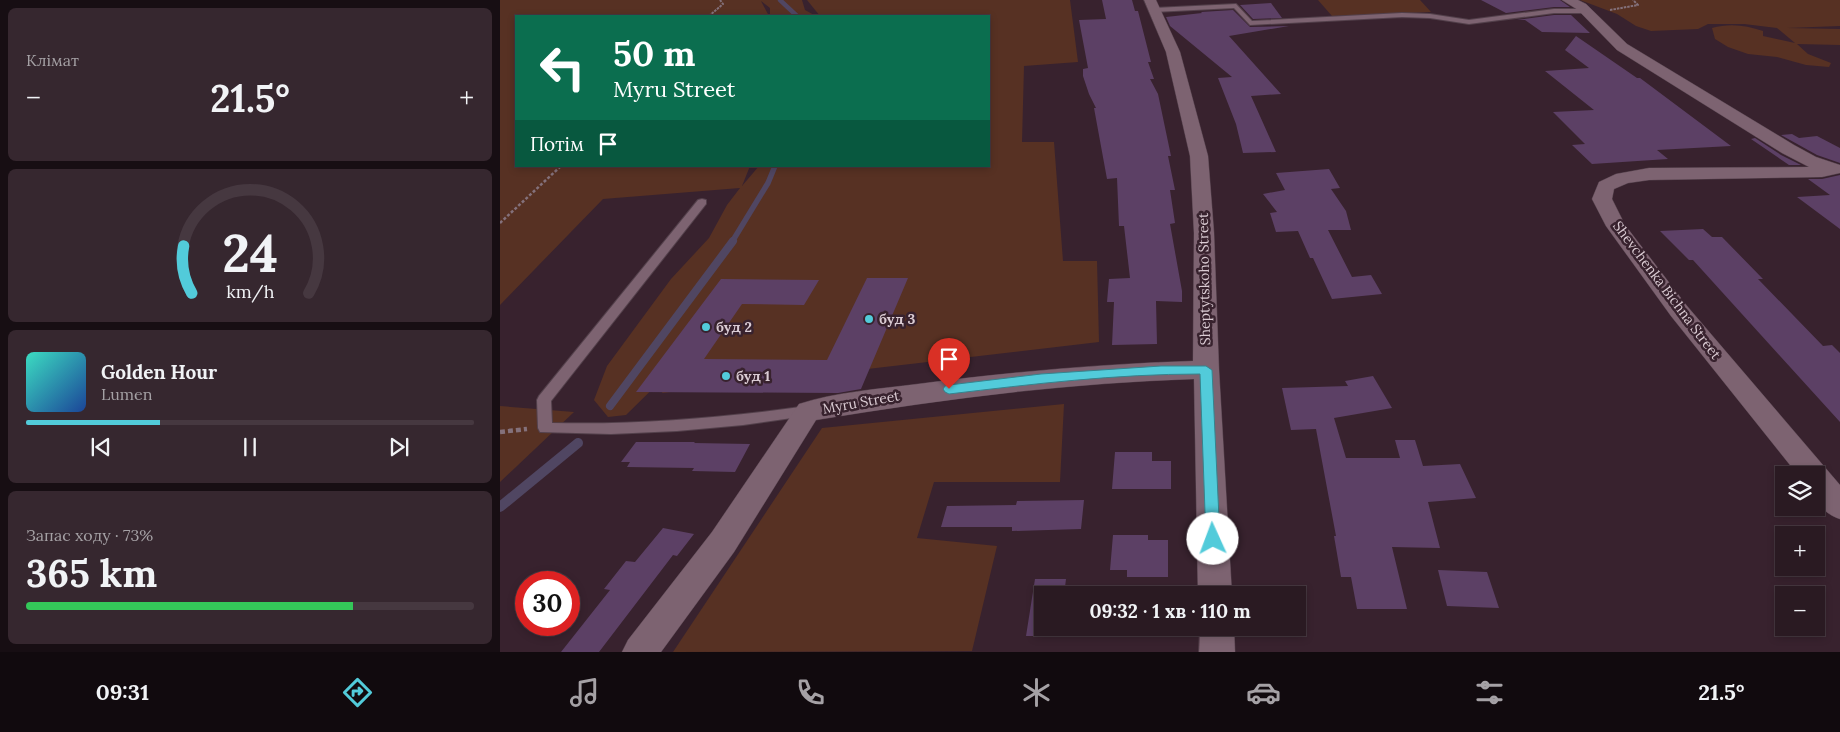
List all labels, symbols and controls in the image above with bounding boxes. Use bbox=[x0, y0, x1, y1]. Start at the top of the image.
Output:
text: 50 m bbox=[613, 31, 696, 76]
icon: left bbox=[530, 35, 595, 100]
text: Клімат bbox=[26, 50, 79, 70]
text: 21.5° bbox=[210, 74, 290, 122]
text: Myru Street bbox=[613, 75, 735, 103]
text: − bbox=[26, 80, 41, 116]
text: + bbox=[459, 80, 474, 116]
icon: arrive bbox=[594, 130, 622, 158]
text: Потім bbox=[530, 132, 584, 156]
street label: Sheptytskoho Street bbox=[1194, 212, 1214, 345]
street label: Shevchenka Bichna Street bbox=[1609, 217, 1725, 363]
text: 24 bbox=[222, 220, 278, 286]
text: km/h bbox=[226, 280, 274, 303]
place label: буд 3 bbox=[879, 310, 916, 328]
marker: буд 3 bbox=[863, 313, 875, 325]
place label: буд 2 bbox=[716, 318, 752, 336]
marker: буд 2 bbox=[700, 321, 712, 333]
pin bbox=[928, 338, 970, 389]
icon: arrive bbox=[935, 345, 963, 373]
text: Golden Hour bbox=[101, 360, 217, 384]
place label: буд 1 bbox=[736, 367, 771, 385]
marker: буд 1 bbox=[720, 370, 732, 382]
text: Lumen bbox=[101, 384, 153, 404]
street label: Myru Street bbox=[821, 386, 901, 418]
icon: previous bbox=[87, 433, 115, 461]
icon: pause bbox=[236, 433, 264, 461]
icon: next bbox=[385, 433, 413, 461]
map controls bbox=[1775, 466, 1825, 636]
button: layers bbox=[1775, 466, 1825, 516]
position arrow bbox=[1186, 512, 1238, 564]
text: Запас ходу · 73% bbox=[26, 525, 153, 545]
button: + bbox=[1775, 526, 1825, 576]
text: 365 km bbox=[26, 549, 157, 597]
speed limit sign: 30 bbox=[515, 571, 580, 636]
button: − bbox=[1775, 586, 1825, 636]
text: 09:32 · 1 хв · 110 m bbox=[1089, 599, 1251, 623]
icon: directions bbox=[340, 675, 375, 710]
icon: music bbox=[567, 675, 602, 710]
icon: phone bbox=[793, 675, 828, 710]
icon: climate bbox=[1019, 675, 1054, 710]
icon: car bbox=[1246, 675, 1281, 710]
icon: filters bbox=[1472, 675, 1507, 710]
text: 09:31 bbox=[96, 678, 149, 706]
text: 21.5° bbox=[1698, 678, 1744, 706]

